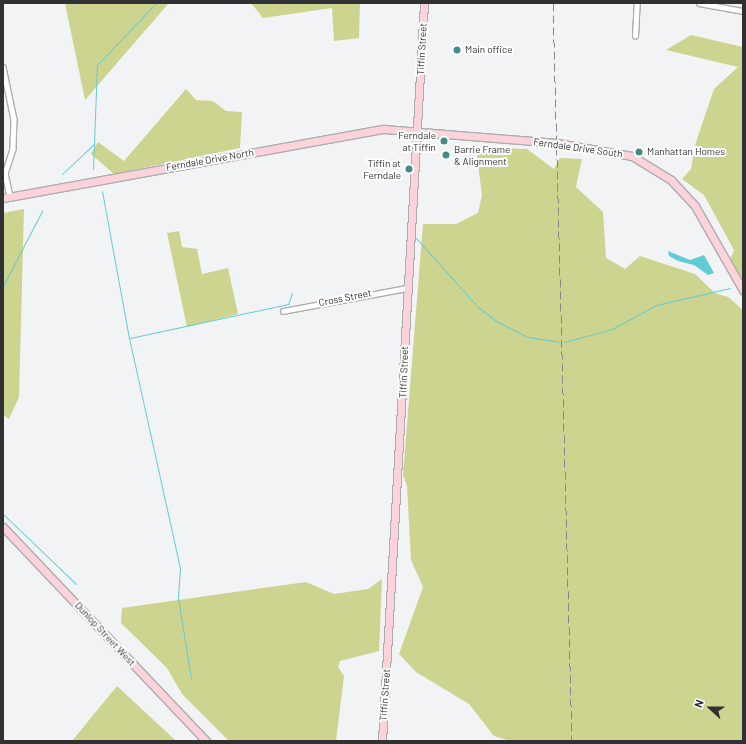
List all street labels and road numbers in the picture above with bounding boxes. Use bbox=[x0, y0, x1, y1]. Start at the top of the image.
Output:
street label: Tiffin Street bbox=[415, 23, 429, 75]
street label: Ferndale Drive South bbox=[533, 136, 623, 160]
street label: Ferndale Drive North bbox=[165, 146, 255, 174]
street label: Cross Street bbox=[317, 287, 373, 309]
street label: Tiffin Street bbox=[397, 346, 411, 398]
street label: Dunlop Street West bbox=[72, 599, 138, 669]
street label: Tiffin Street bbox=[377, 669, 393, 721]

